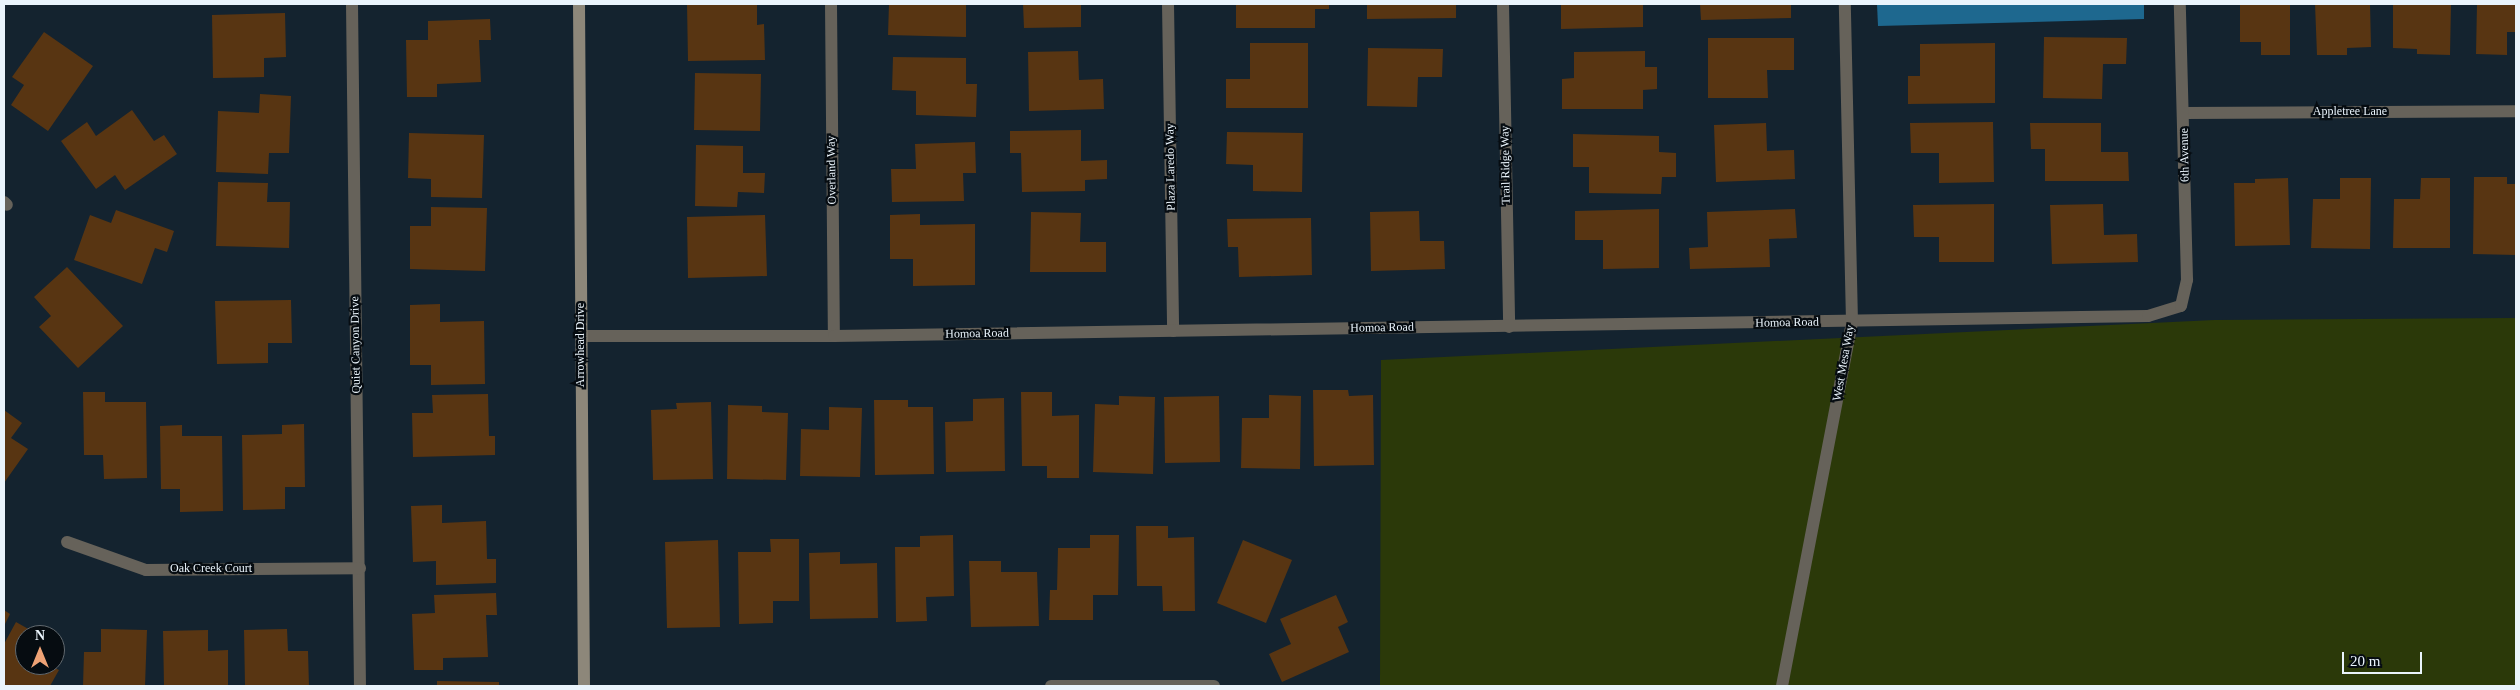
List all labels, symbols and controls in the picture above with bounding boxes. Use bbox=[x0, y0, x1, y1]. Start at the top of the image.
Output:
street label: Appletree Lane bbox=[2313, 105, 2387, 119]
street label: Plaza Laredo Way bbox=[1163, 123, 1179, 211]
street label: Trail Ridge Way bbox=[1498, 125, 1514, 205]
street label: 6th Avenue bbox=[2177, 127, 2193, 183]
street label: Overland Way bbox=[824, 135, 840, 205]
street label: Quiet Canyon Drive bbox=[348, 296, 364, 394]
street label: Arrowhead Drive bbox=[574, 303, 588, 387]
street label: Homoa Road bbox=[1755, 315, 1819, 331]
street label: Homoa Road bbox=[1350, 320, 1414, 336]
street label: West Mesa Way bbox=[1830, 324, 1858, 402]
street label: Homoa Road bbox=[945, 326, 1009, 342]
street label: Oak Creek Court bbox=[170, 562, 252, 576]
north arrow bbox=[15, 625, 65, 675]
text: N bbox=[35, 628, 45, 643]
scale bar bbox=[2345, 642, 2425, 674]
text: 20 m bbox=[2350, 653, 2380, 669]

